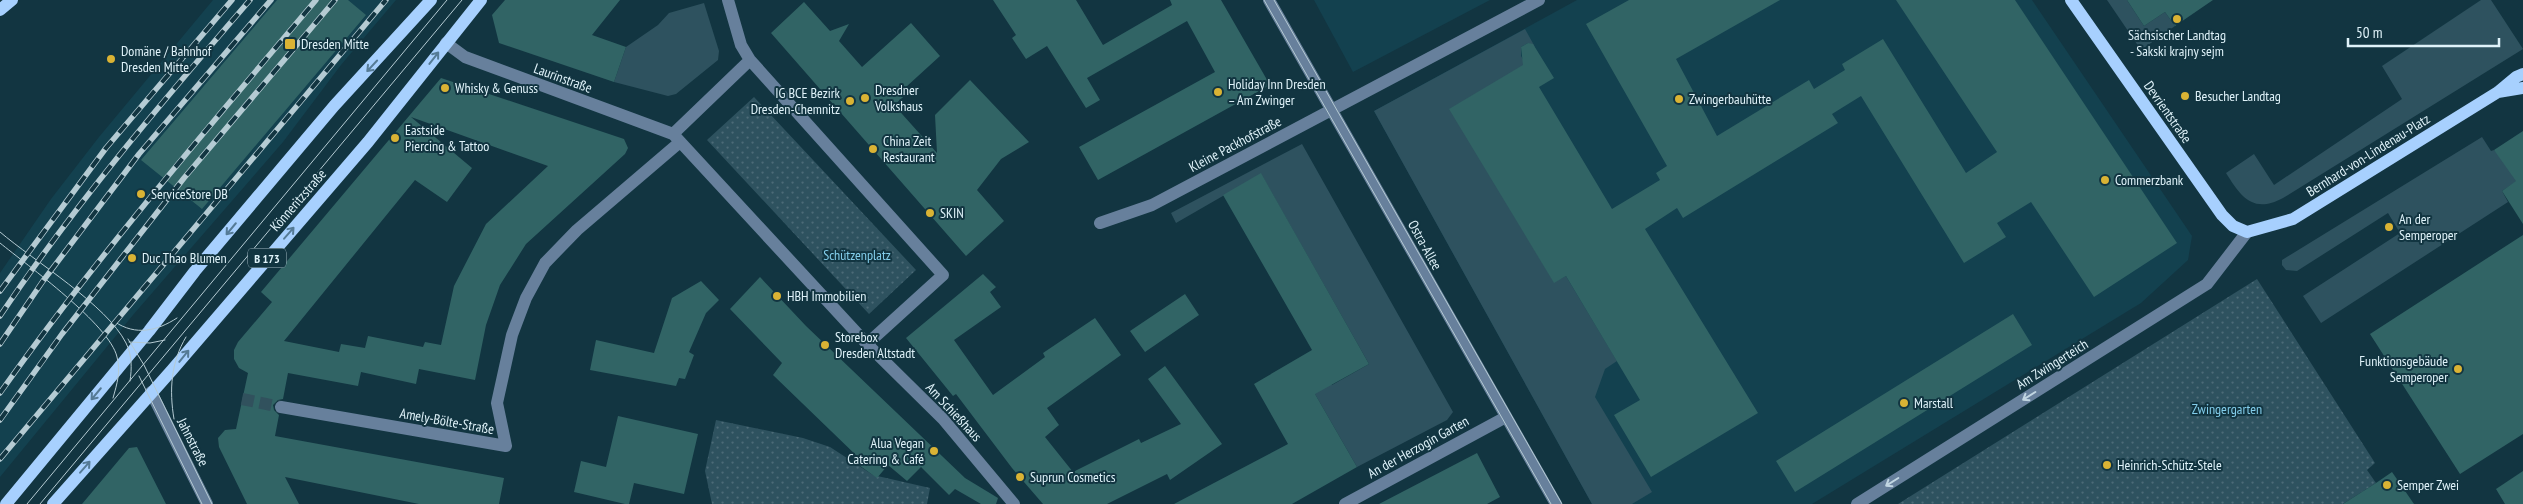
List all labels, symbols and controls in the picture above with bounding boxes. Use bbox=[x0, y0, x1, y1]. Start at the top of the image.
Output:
marker: Sächsischer Landtag - Sakski krajny sejm bbox=[2171, 13, 2183, 25]
scale bar bbox=[2348, 15, 2499, 47]
text: 50 m bbox=[2356, 23, 2382, 42]
place label: Sächsischer Landtag - Sakski krajny sejm bbox=[2128, 26, 2226, 60]
place label: Dresden Mitte bbox=[301, 35, 369, 53]
marker: Dresden Mitte bbox=[283, 37, 297, 51]
place label: Domäne / Bahnhof Dresden Mitte bbox=[121, 42, 212, 76]
one-way arrow bbox=[429, 51, 439, 65]
marker: Domäne / Bahnhof Dresden Mitte bbox=[105, 53, 117, 65]
street label: Laurinstraße bbox=[531, 59, 595, 97]
one-way arrow bbox=[366, 60, 377, 73]
place label: Holiday Inn Dresden – Am Zwinger bbox=[1228, 75, 1326, 109]
street label: Devrientstraße bbox=[2140, 78, 2196, 147]
place label: Whisky & Genuss bbox=[455, 79, 538, 97]
place label: Dresdner Volkshaus bbox=[874, 81, 923, 115]
marker: Whisky & Genuss bbox=[439, 82, 451, 94]
place label: IG BCE Bezirk Dresden-Chemnitz bbox=[751, 84, 841, 118]
marker: Holiday Inn Dresden – Am Zwinger bbox=[1212, 86, 1224, 98]
place label: Besucher Landtag bbox=[2195, 87, 2281, 105]
place label: Zwingerbauhütte bbox=[1689, 90, 1772, 108]
marker: Besucher Landtag bbox=[2179, 90, 2191, 102]
marker: Dresdner Volkshaus bbox=[859, 92, 871, 104]
marker: Zwingerbauhütte bbox=[1673, 93, 1685, 105]
marker: IG BCE Bezirk Dresden-Chemnitz bbox=[844, 95, 856, 107]
street label: Bernhard-von-Lindenau-Platz bbox=[2303, 110, 2433, 200]
street label: Kleine Packhofstraße bbox=[1186, 112, 1285, 176]
place label: Eastside Piercing & Tattoo bbox=[405, 121, 489, 155]
marker: Eastside Piercing & Tattoo bbox=[389, 132, 401, 144]
place label: China Zeit Restaurant bbox=[883, 132, 935, 166]
marker: China Zeit Restaurant bbox=[867, 143, 879, 155]
street label: Könneritzstraße bbox=[266, 165, 330, 235]
place label: Commerzbank bbox=[2115, 171, 2184, 189]
marker: Commerzbank bbox=[2099, 174, 2111, 186]
place label: ServiceStore DB bbox=[151, 185, 228, 203]
marker: ServiceStore DB bbox=[135, 188, 147, 200]
place label: SKIN bbox=[940, 204, 964, 222]
marker: SKIN bbox=[924, 207, 936, 219]
place label: An der Semperoper bbox=[2399, 210, 2458, 244]
street label: Ostra-Allee bbox=[1404, 217, 1446, 273]
marker: An der Semperoper bbox=[2383, 221, 2395, 233]
one-way arrow bbox=[226, 222, 237, 235]
one-way arrow bbox=[284, 226, 295, 239]
park label: Schützenplatz bbox=[823, 246, 891, 264]
road number: B 173 bbox=[248, 248, 286, 268]
place label: Duc Thao Blumen bbox=[142, 249, 227, 267]
marker: Duc Thao Blumen bbox=[126, 252, 138, 264]
place label: HBH Immobilien bbox=[787, 287, 866, 305]
marker: HBH Immobilien bbox=[771, 290, 783, 302]
place label: Storebox Dresden Altstadt bbox=[835, 328, 915, 362]
street label: Am Zwingerteich bbox=[2013, 335, 2091, 393]
marker: Storebox Dresden Altstadt bbox=[819, 339, 831, 351]
one-way arrow bbox=[178, 350, 189, 363]
place label: Funktionsgebäude Semperoper bbox=[2359, 352, 2448, 386]
marker: Funktionsgebäude Semperoper bbox=[2452, 363, 2464, 375]
street label: Am Schießhaus bbox=[922, 379, 986, 445]
one-way arrow bbox=[91, 387, 102, 400]
one-way arrow bbox=[2023, 391, 2037, 401]
place label: Marstall bbox=[1914, 394, 1954, 412]
marker: Marstall bbox=[1898, 397, 1910, 409]
park label: Zwingergarten bbox=[2192, 400, 2262, 418]
street label: Amely-Bölte-Straße bbox=[398, 404, 496, 438]
street label: An der Herzogin Garten bbox=[1364, 412, 1472, 482]
street label: Jahnstraße bbox=[173, 414, 213, 469]
place label: Alua Vegan Catering & Café bbox=[847, 434, 924, 468]
marker: Alua Vegan Catering & Café bbox=[928, 445, 940, 457]
place label: Heinrich-Schütz-Stele bbox=[2117, 456, 2222, 474]
marker: Heinrich-Schütz-Stele bbox=[2101, 459, 2113, 471]
one-way arrow bbox=[79, 461, 90, 474]
place label: Suprun Cosmetics bbox=[1030, 468, 1116, 486]
marker: Suprun Cosmetics bbox=[1014, 471, 1026, 483]
place label: Semper Zwei bbox=[2397, 476, 2459, 494]
one-way arrow bbox=[1885, 477, 1899, 488]
marker: Semper Zwei bbox=[2381, 479, 2393, 491]

